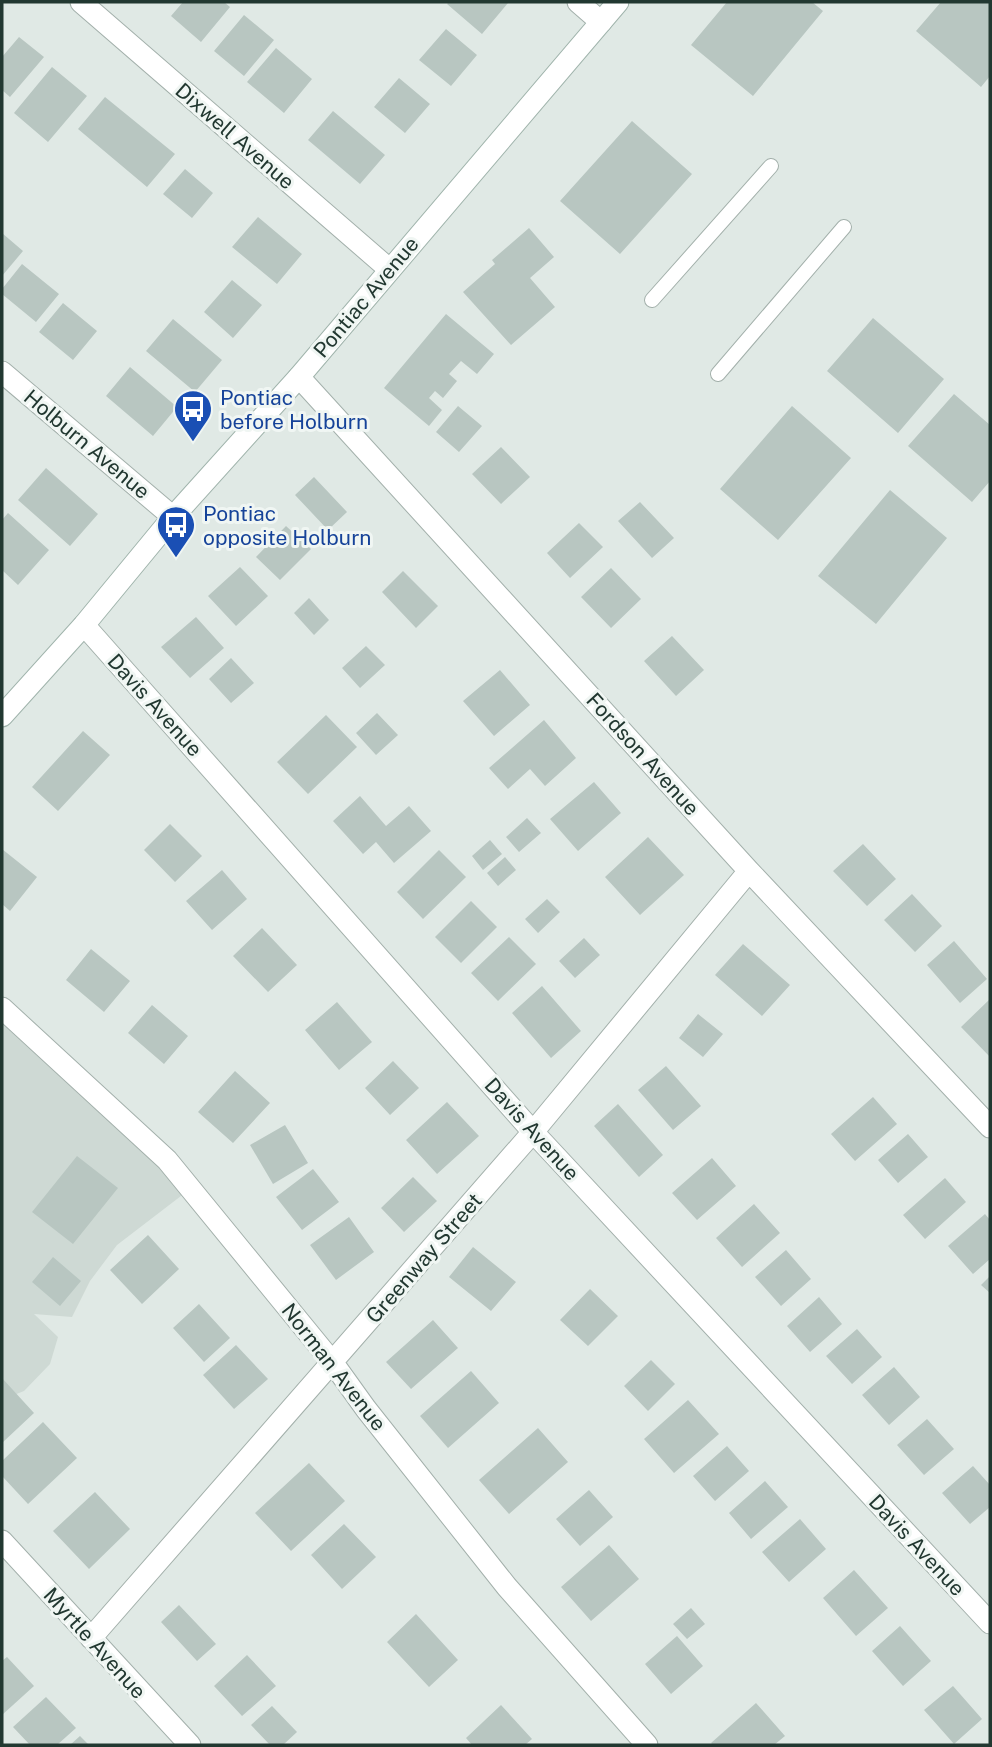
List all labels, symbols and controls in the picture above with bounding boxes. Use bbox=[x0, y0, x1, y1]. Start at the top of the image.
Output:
street label: Dixwell Avenue bbox=[170, 78, 300, 194]
street label: Pontiac Avenue bbox=[308, 231, 424, 363]
street label: Holburn Avenue bbox=[19, 384, 155, 504]
place label: Pontiac before Holburn bbox=[220, 385, 368, 434]
bus stop icon: Pontiac before Holburn bbox=[172, 388, 214, 443]
place label: Pontiac opposite Holburn bbox=[203, 501, 372, 550]
bus stop icon: Pontiac opposite Holburn bbox=[155, 504, 197, 559]
street label: Davis Avenue bbox=[102, 649, 208, 761]
street label: Fordson Avenue bbox=[581, 688, 705, 820]
street label: Davis Avenue bbox=[479, 1073, 585, 1185]
street label: Greenway Street bbox=[361, 1188, 487, 1328]
street label: Norman Avenue bbox=[276, 1298, 392, 1436]
street label: Davis Avenue bbox=[864, 1489, 970, 1601]
street label: Myrtle Avenue bbox=[39, 1582, 151, 1704]

